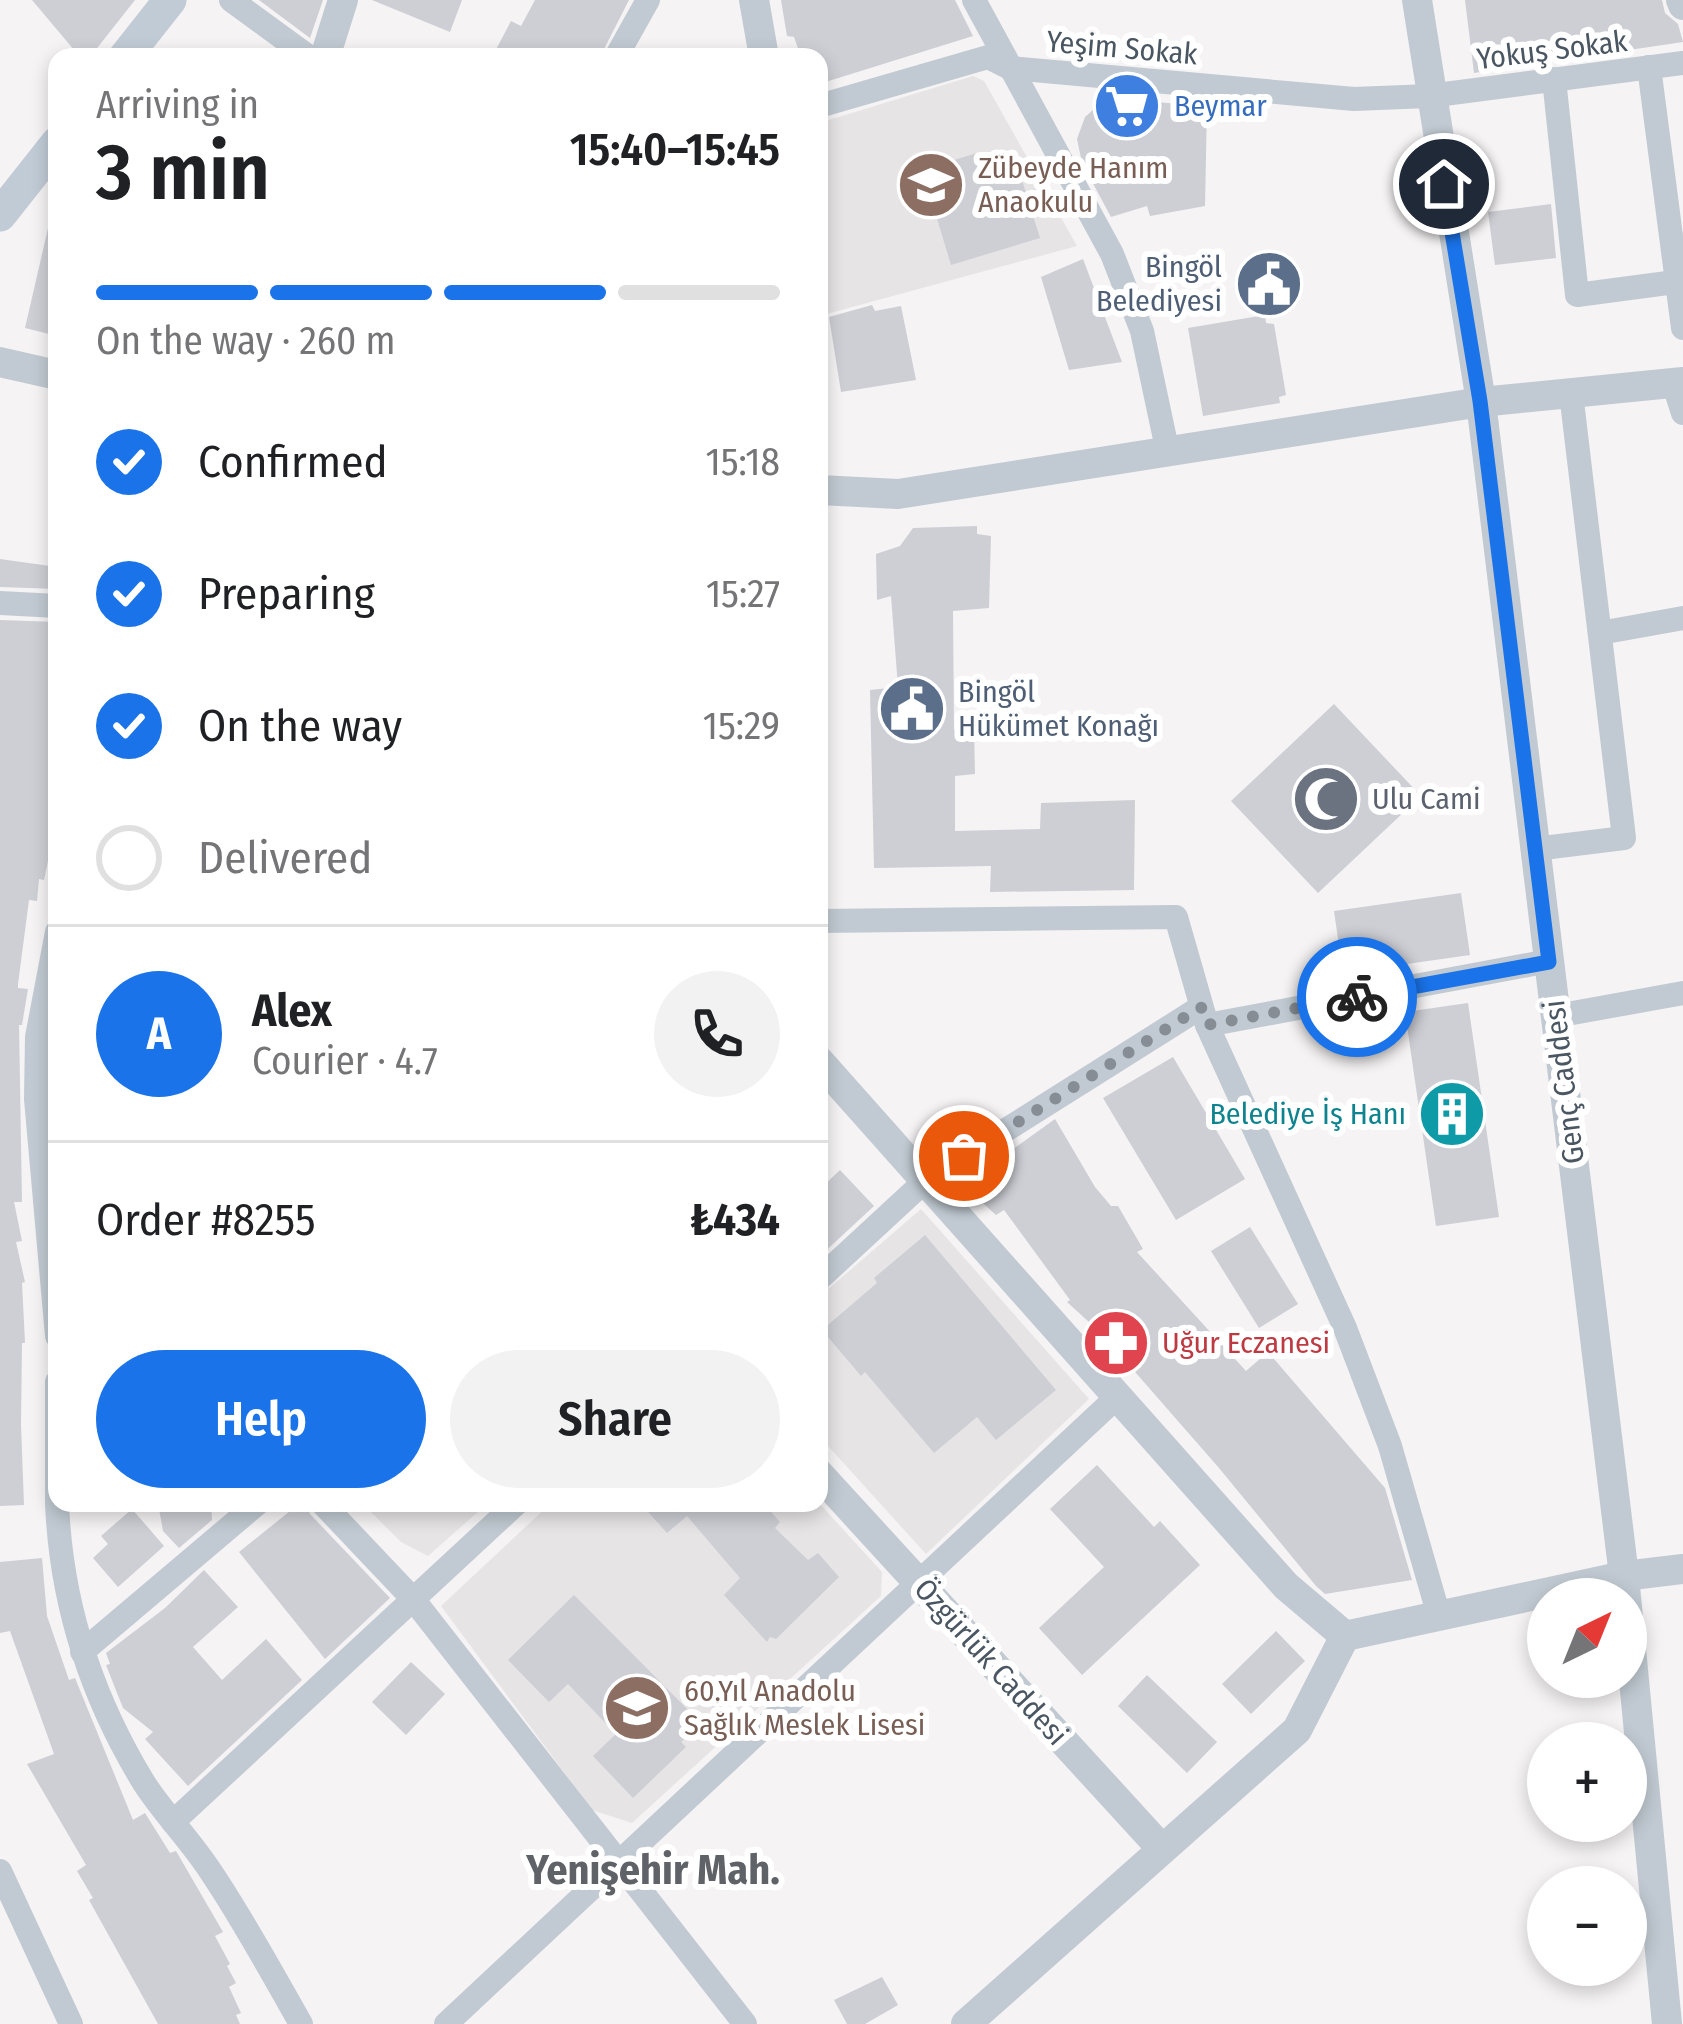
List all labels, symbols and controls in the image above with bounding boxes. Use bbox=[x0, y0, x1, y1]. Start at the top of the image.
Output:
street label: Yeşim Sokak bbox=[1045, 23, 1199, 73]
street label: Yokuş Sokak bbox=[1475, 23, 1629, 77]
supermarket icon: Beymar bbox=[1092, 71, 1162, 141]
text: Arriving in bbox=[96, 82, 259, 128]
place label: Beymar bbox=[1174, 88, 1267, 124]
text: 15:40–15:45 bbox=[570, 123, 780, 177]
text: 3 min bbox=[96, 126, 270, 220]
pin bbox=[1393, 133, 1495, 235]
school or university icon: Zübeyde Hanım Anaokulu bbox=[896, 150, 966, 220]
place label: Zübeyde Hanım Anaokulu bbox=[978, 150, 1168, 220]
icon: home bbox=[1411, 151, 1477, 217]
place label: Bingöl Belediyesi bbox=[1096, 249, 1222, 319]
public building icon: Bingöl Belediyesi bbox=[1234, 249, 1304, 319]
text: On the way · 260 m bbox=[96, 318, 396, 364]
icon: check bbox=[96, 429, 162, 495]
text: Confirmed bbox=[198, 435, 388, 489]
text: 15:18 bbox=[706, 439, 780, 485]
icon: check bbox=[96, 561, 162, 627]
text: Preparing bbox=[198, 567, 375, 621]
text: 15:27 bbox=[706, 571, 780, 617]
public building icon: Bingöl Hükümet Konağı bbox=[877, 674, 947, 744]
place label: Bingöl Hükümet Konağı bbox=[958, 674, 1159, 744]
icon: check bbox=[96, 693, 162, 759]
text: On the way bbox=[198, 699, 402, 753]
text: 15:29 bbox=[703, 703, 780, 749]
mosque icon: Ulu Cami bbox=[1291, 764, 1361, 834]
place label: Ulu Cami bbox=[1372, 781, 1481, 817]
text: Delivered bbox=[198, 831, 372, 885]
courier bbox=[1297, 937, 1417, 1057]
icon: bike bbox=[1324, 964, 1390, 1030]
button: phone bbox=[654, 971, 780, 1097]
text: Alex bbox=[252, 984, 332, 1038]
street label: Genç Caddesi bbox=[1536, 998, 1592, 1166]
text: A bbox=[147, 1007, 171, 1061]
text: Courier · 4.7 bbox=[252, 1038, 438, 1084]
building icon: Belediye İş Hanı bbox=[1417, 1079, 1487, 1149]
place label: Belediye İş Hanı bbox=[1209, 1096, 1406, 1132]
pin bbox=[913, 1105, 1015, 1207]
icon: bag bbox=[931, 1123, 997, 1189]
text: Order #8255 bbox=[96, 1193, 316, 1247]
text: ₺434 bbox=[690, 1193, 780, 1247]
pharmacy icon: Uğur Eczanesi bbox=[1081, 1308, 1151, 1378]
place label: Uğur Eczanesi bbox=[1162, 1325, 1330, 1361]
button: Help bbox=[96, 1350, 426, 1488]
button: Share bbox=[450, 1350, 780, 1488]
street label: Özgürlük Caddesi bbox=[907, 1571, 1075, 1753]
north arrow bbox=[1527, 1578, 1647, 1698]
map controls bbox=[1527, 1578, 1647, 1986]
school or university icon: 60.Yıl Anadolu Sağlık Meslek Lisesi bbox=[602, 1673, 672, 1743]
place label: 60.Yıl Anadolu Sağlık Meslek Lisesi bbox=[684, 1673, 925, 1743]
button: + bbox=[1527, 1722, 1647, 1842]
district label: Yenişehir Mah. bbox=[525, 1845, 780, 1896]
button: − bbox=[1527, 1866, 1647, 1986]

